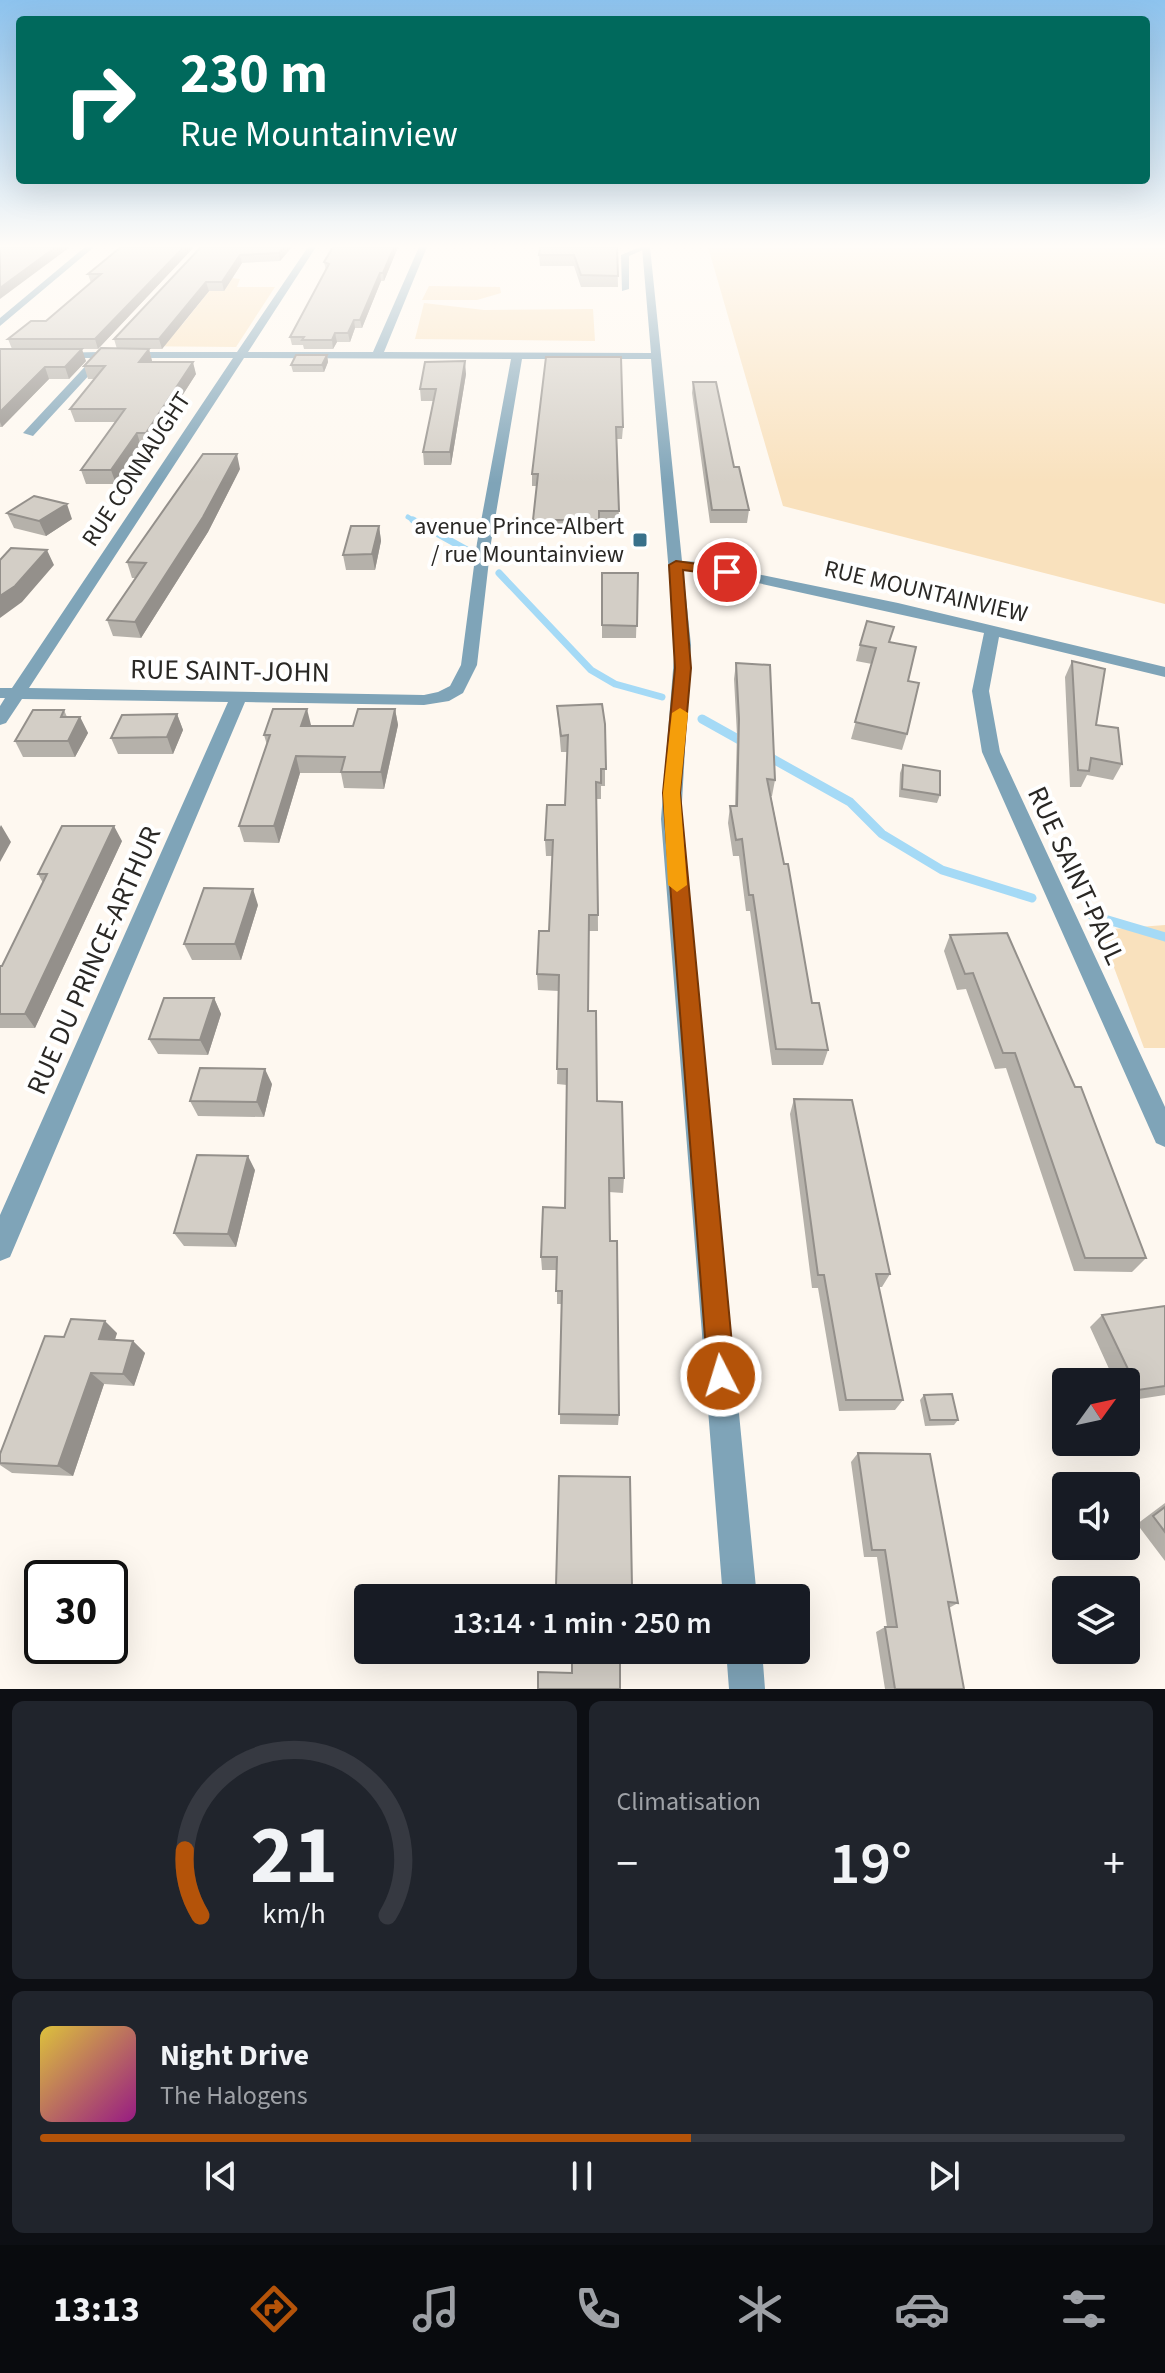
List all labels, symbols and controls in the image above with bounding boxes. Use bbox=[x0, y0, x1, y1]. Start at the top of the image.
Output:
text: 230 m bbox=[180, 35, 328, 114]
icon: right bbox=[48, 48, 152, 152]
text: Rue Mountainview bbox=[180, 109, 458, 160]
street label: RUE CONNAUGHT bbox=[73, 385, 200, 553]
place label: avenue Prince-Albert / rue Mountainview bbox=[414, 509, 624, 572]
marker: avenue Prince-Albert / rue Mountainview bbox=[631, 531, 649, 549]
pin bbox=[693, 538, 761, 606]
icon: arrive bbox=[705, 550, 749, 594]
street label: RUE MOUNTAINVIEW bbox=[821, 551, 1031, 632]
street label: RUE SAINT-JOHN bbox=[130, 649, 330, 693]
street label: RUE SAINT-PAUL bbox=[1017, 780, 1135, 971]
street label: RUE DU PRINCE-ARTHUR bbox=[17, 820, 171, 1101]
position arrow bbox=[679, 1334, 763, 1418]
north arrow bbox=[1052, 1368, 1140, 1456]
map controls bbox=[1052, 1368, 1140, 1664]
button: sound bbox=[1052, 1472, 1140, 1560]
speed limit sign: 30 bbox=[24, 1560, 128, 1664]
button: layers bbox=[1052, 1576, 1140, 1664]
text: 13:14 · 1 min · 250 m bbox=[452, 1602, 712, 1645]
text: Climatisation bbox=[617, 1783, 761, 1820]
text: 21 bbox=[250, 1797, 338, 1915]
text: 19° bbox=[830, 1822, 912, 1907]
text: − bbox=[617, 1833, 638, 1896]
text: + bbox=[1103, 1833, 1125, 1896]
text: km/h bbox=[263, 1894, 326, 1934]
text: Night Drive bbox=[160, 2034, 309, 2077]
text: The Halogens bbox=[160, 2077, 308, 2114]
icon: previous bbox=[199, 2154, 243, 2198]
icon: pause bbox=[560, 2154, 604, 2198]
icon: next bbox=[922, 2154, 966, 2198]
icon: directions bbox=[246, 2281, 302, 2337]
icon: music bbox=[408, 2281, 464, 2337]
icon: phone bbox=[570, 2281, 626, 2337]
icon: climate bbox=[732, 2281, 788, 2337]
icon: car bbox=[894, 2281, 950, 2337]
icon: filters bbox=[1056, 2281, 1112, 2337]
text: 13:13 bbox=[53, 2284, 140, 2335]

